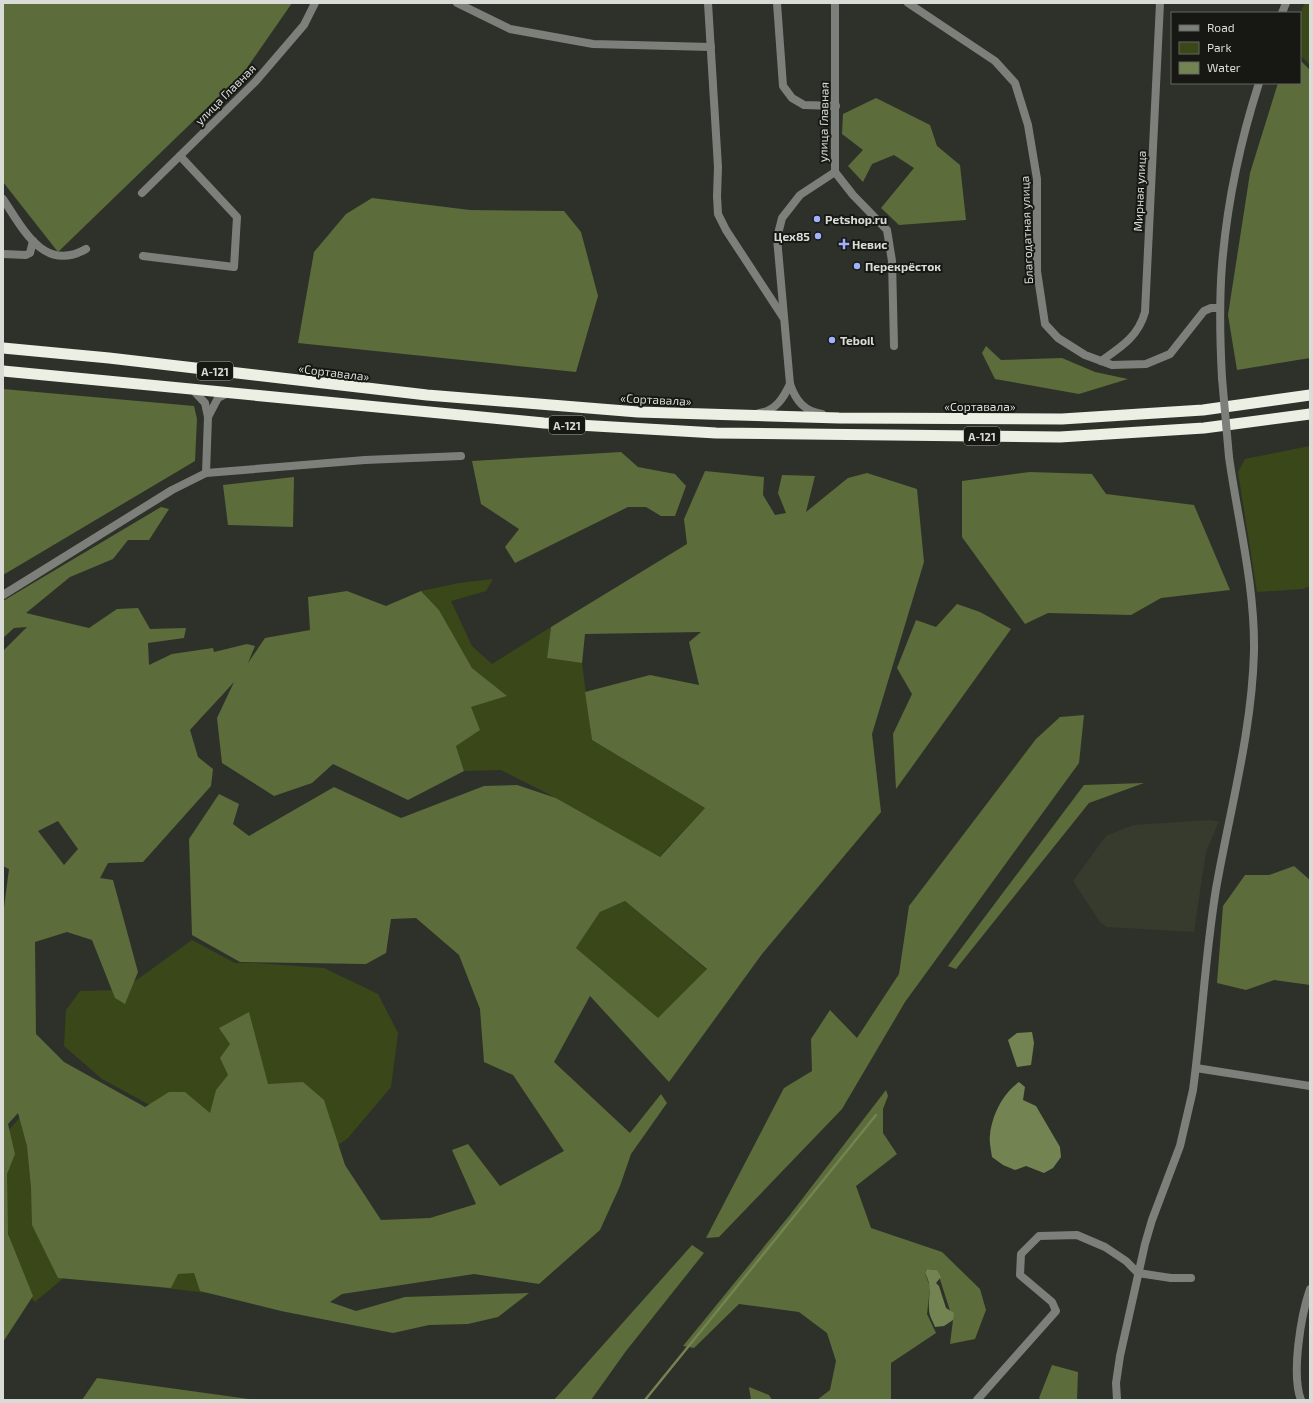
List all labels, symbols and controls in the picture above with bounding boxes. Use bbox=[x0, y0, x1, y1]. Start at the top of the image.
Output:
legend bbox=[1171, 12, 1301, 84]
text: Road bbox=[1207, 20, 1235, 34]
text: Park bbox=[1207, 40, 1232, 54]
text: Water bbox=[1207, 60, 1241, 74]
street label: улица Главная bbox=[192, 61, 259, 128]
street label: улица Главная bbox=[815, 82, 832, 162]
street label: Мирная улица bbox=[1130, 150, 1149, 232]
street label: Благодатная улица bbox=[1017, 175, 1036, 284]
place label: Petshop.ru bbox=[825, 212, 887, 226]
marker: Petshop.ru bbox=[812, 214, 822, 224]
place label: Цех85 bbox=[774, 229, 810, 243]
marker: Цех85 bbox=[813, 231, 823, 241]
place label: Невис bbox=[852, 237, 887, 251]
marker: Невис bbox=[839, 239, 849, 249]
place label: Перекрёсток bbox=[865, 259, 941, 273]
marker: Перекрёсток bbox=[852, 261, 862, 271]
place label: Teboil bbox=[840, 333, 874, 347]
marker: Teboil bbox=[827, 335, 837, 345]
street label: «Сортавала» bbox=[298, 361, 370, 383]
road number: А-121 bbox=[197, 362, 233, 380]
street label: «Сортавала» bbox=[620, 390, 692, 408]
street label: «Сортавала» bbox=[944, 399, 1016, 413]
road number: А-121 bbox=[549, 416, 585, 434]
road number: А-121 bbox=[964, 427, 1000, 445]

